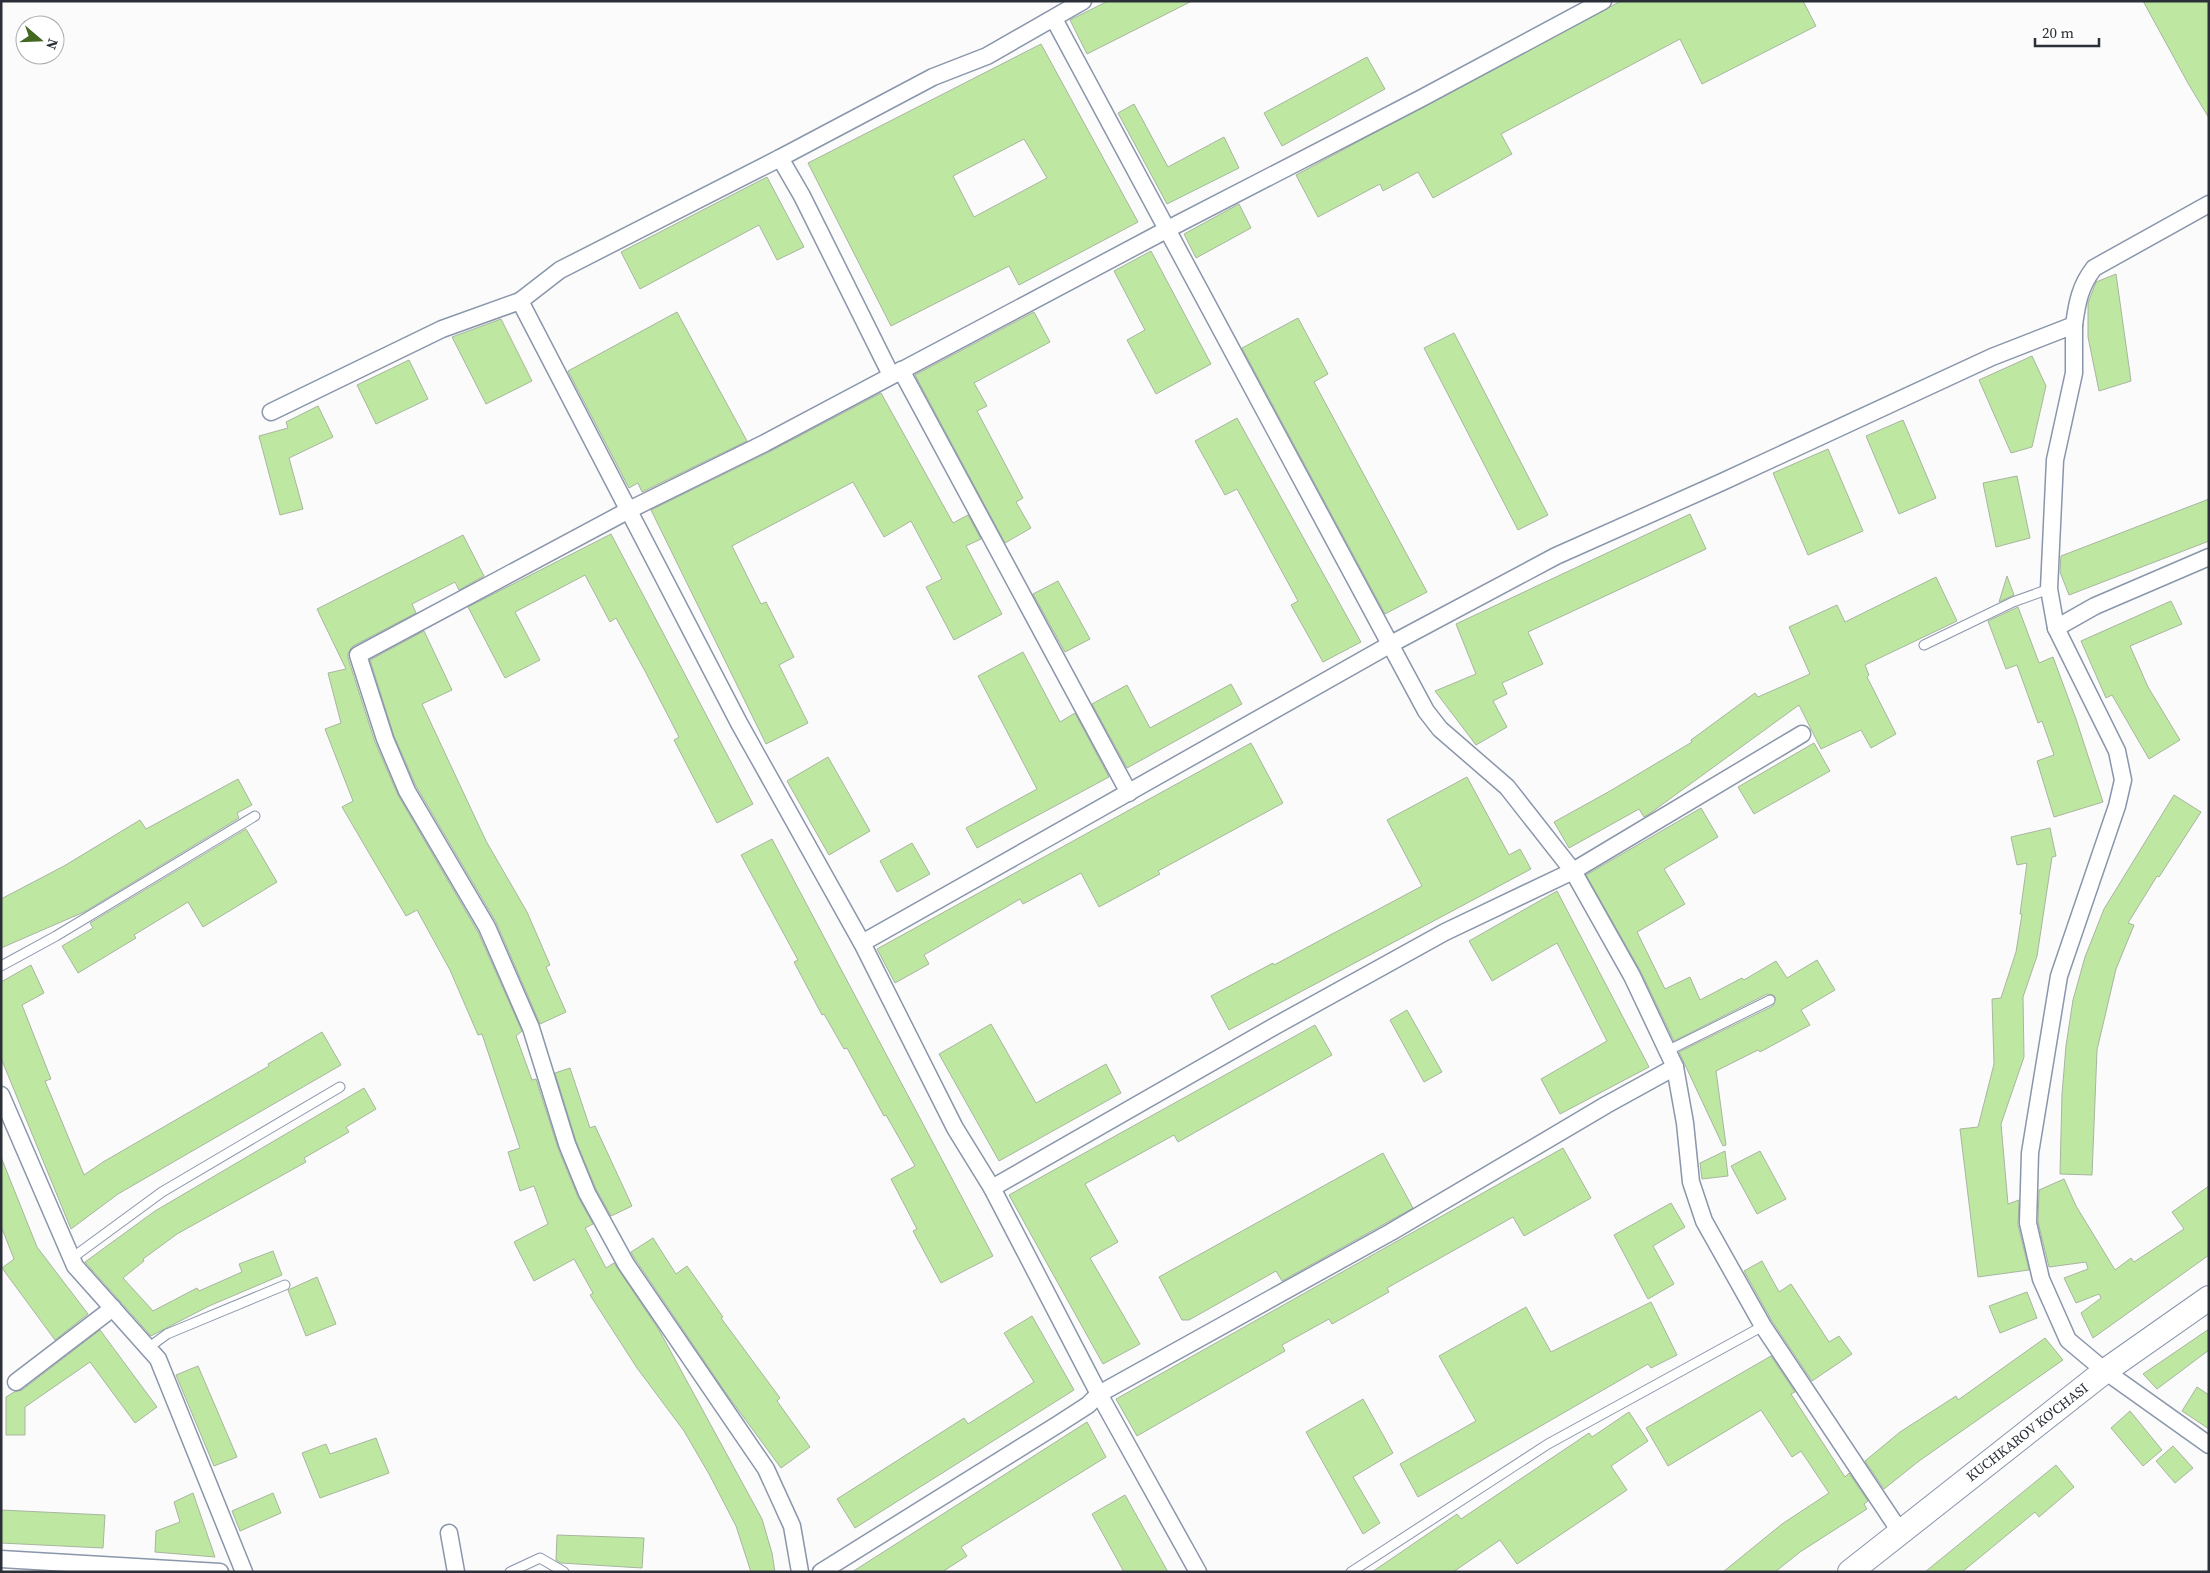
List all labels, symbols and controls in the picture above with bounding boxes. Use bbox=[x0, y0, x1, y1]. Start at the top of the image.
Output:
north arrow bbox=[15, 15, 65, 65]
scale bar bbox=[2035, 15, 2099, 47]
text: 20 m bbox=[2042, 22, 2074, 43]
text: N bbox=[41, 36, 63, 52]
street label: KUCHKAROV KO'CHASI bbox=[1962, 1378, 2092, 1486]

